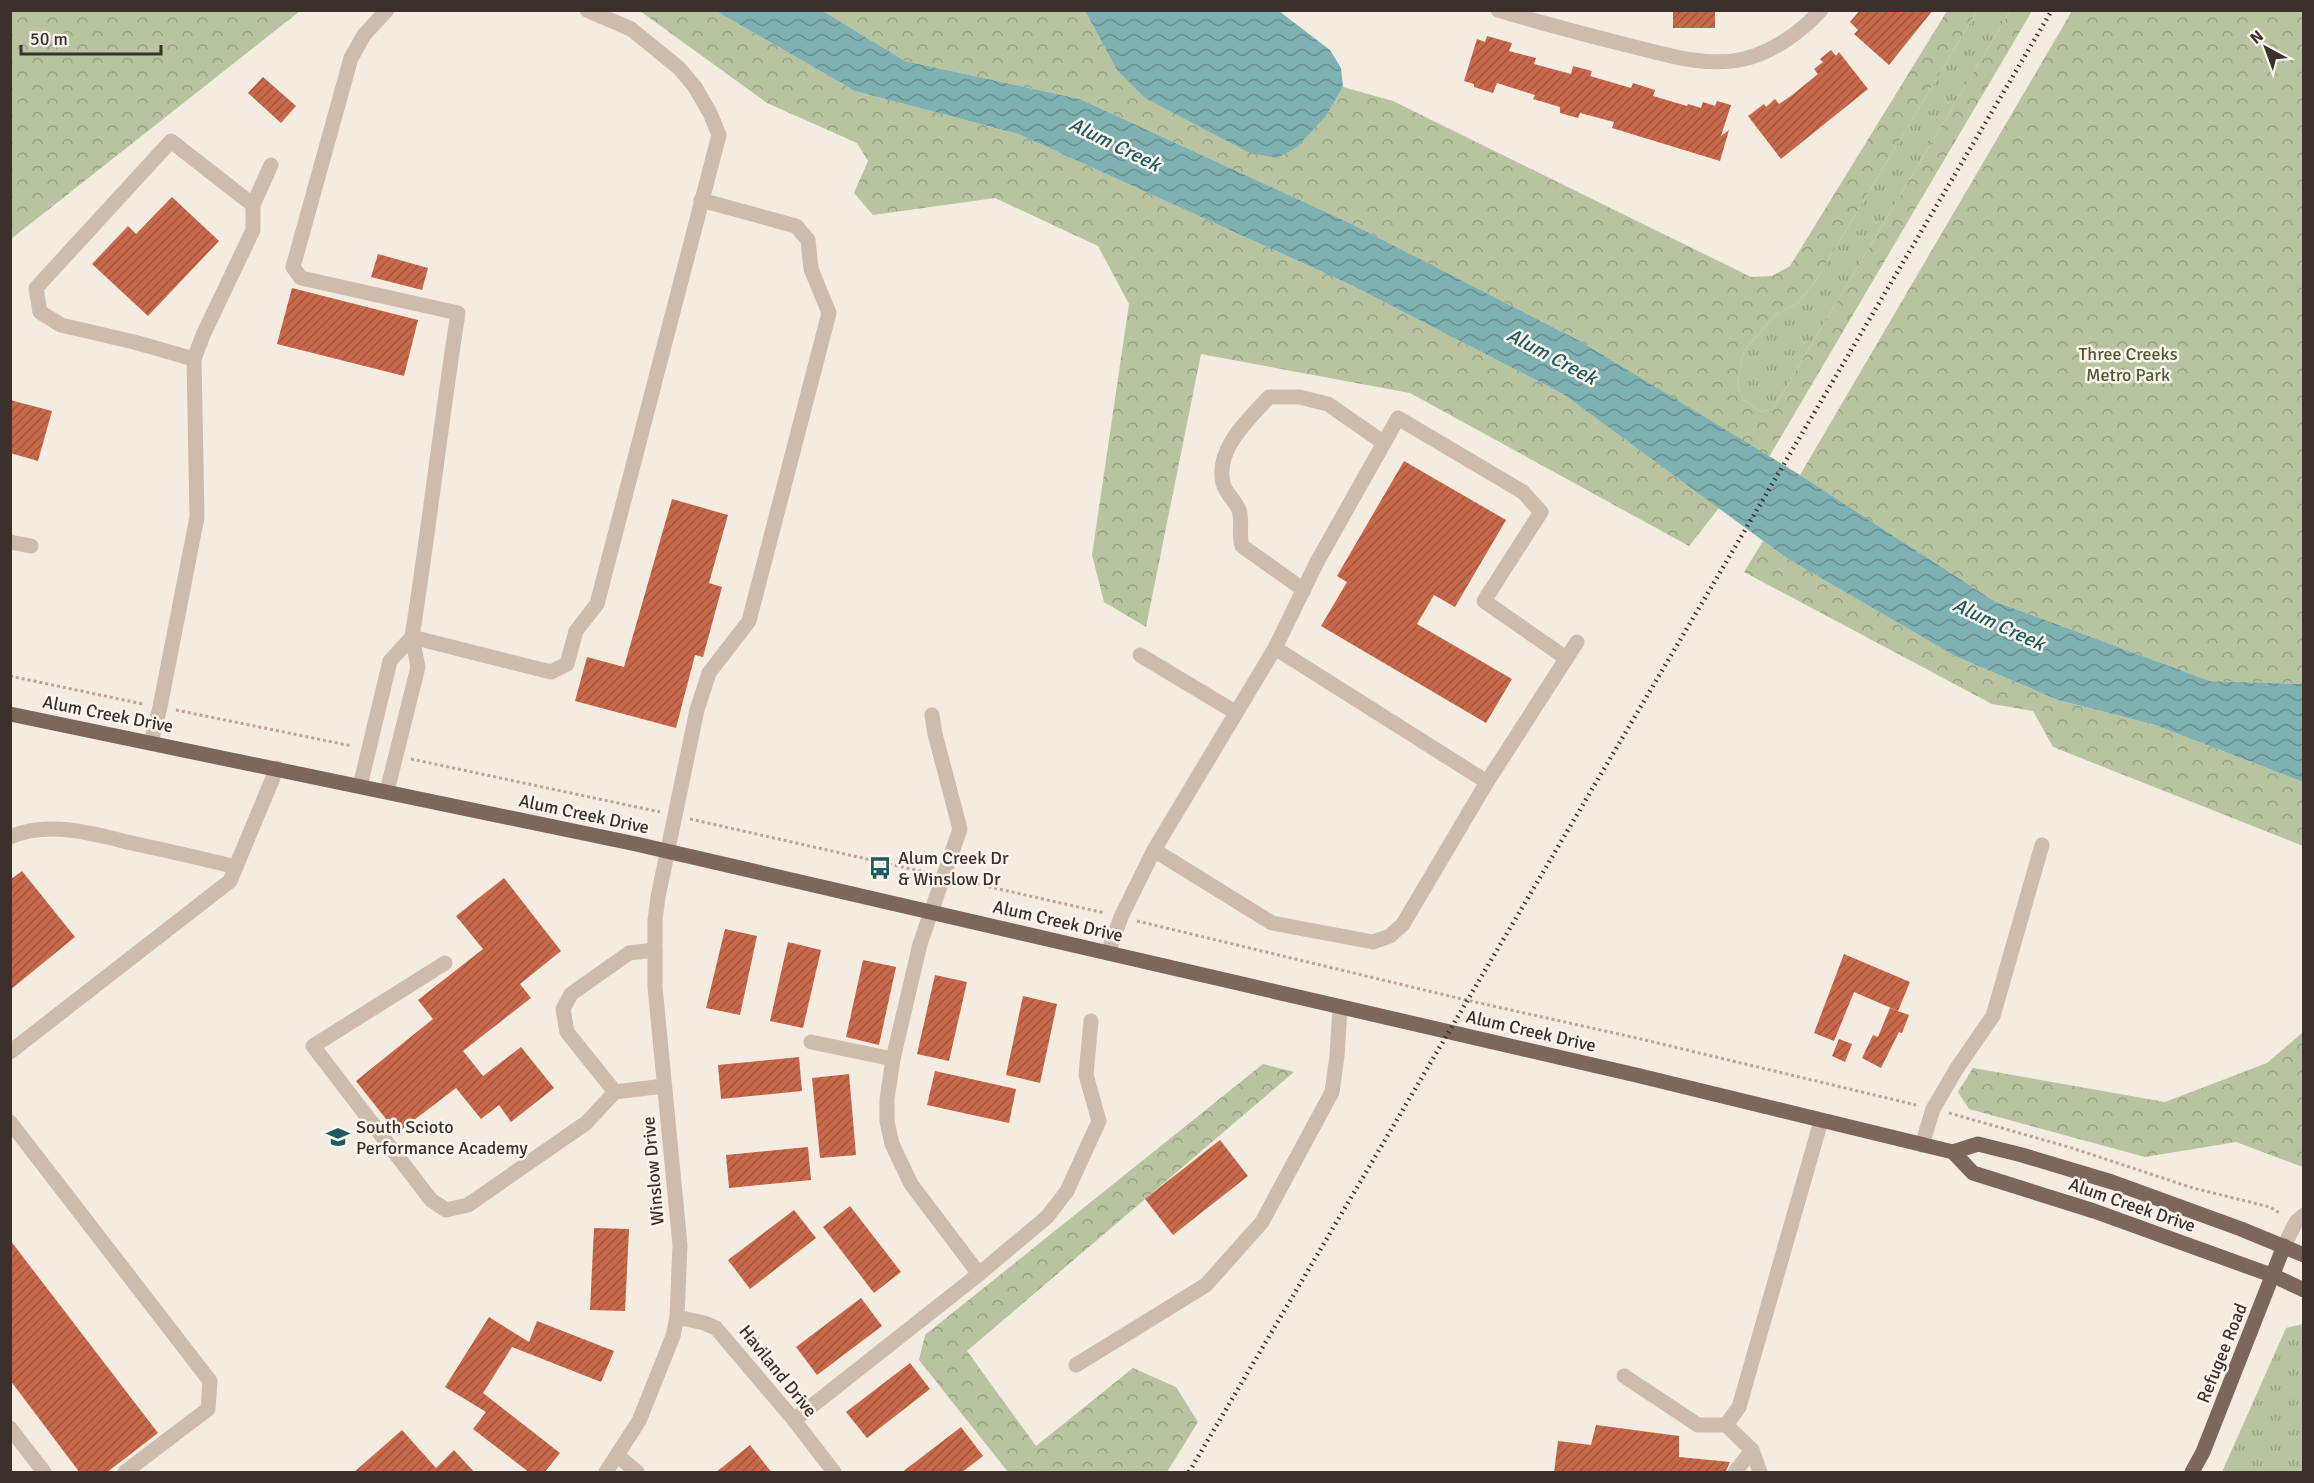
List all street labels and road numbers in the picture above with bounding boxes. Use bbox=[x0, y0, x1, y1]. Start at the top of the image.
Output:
street label: Alum Creek Drive bbox=[41, 691, 175, 737]
street label: Alum Creek Drive bbox=[517, 789, 651, 839]
street label: Alum Creek Drive bbox=[991, 895, 1125, 947]
street label: Alum Creek Drive bbox=[1464, 1005, 1598, 1057]
street label: Winslow Drive bbox=[637, 1116, 669, 1226]
street label: Alum Creek Drive bbox=[2066, 1173, 2198, 1237]
street label: Refugee Road bbox=[2192, 1300, 2252, 1406]
street label: Haviland Drive bbox=[734, 1321, 822, 1421]

